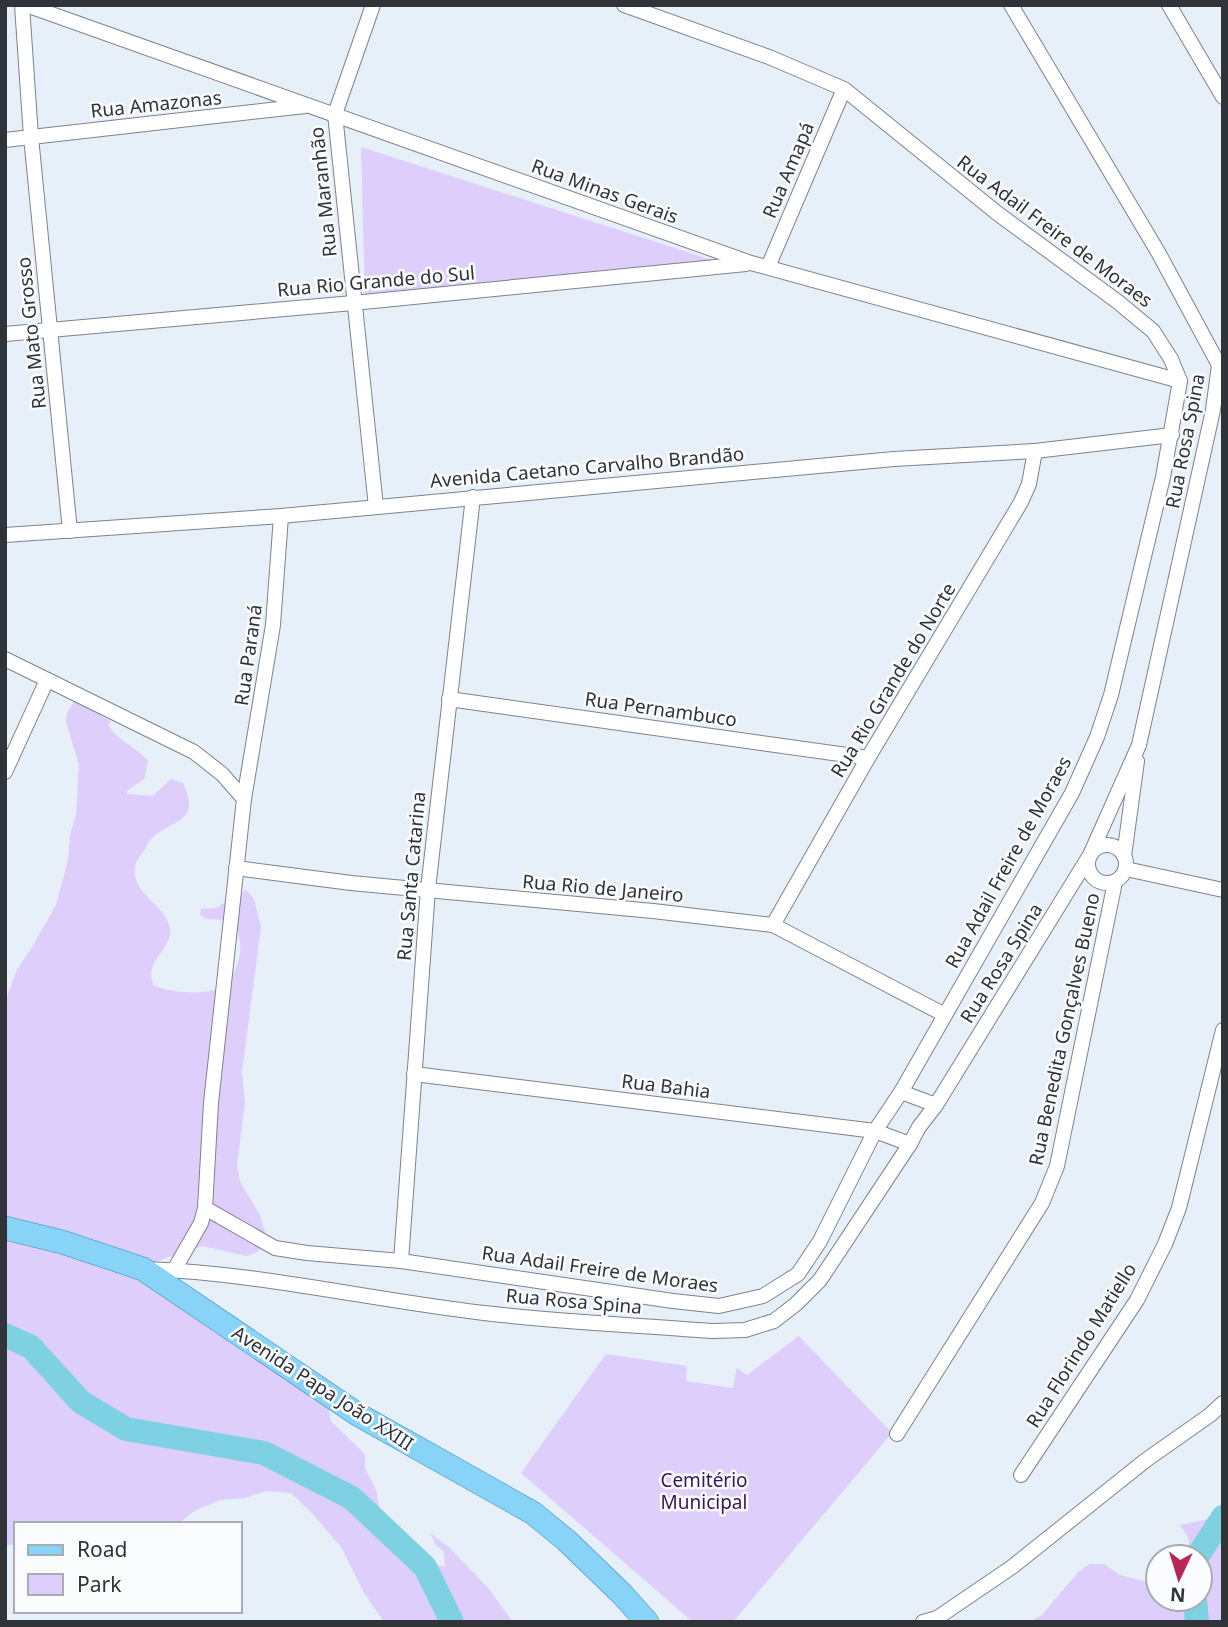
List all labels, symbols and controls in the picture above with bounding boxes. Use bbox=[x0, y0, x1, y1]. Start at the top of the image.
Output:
street label: Rua Amazonas bbox=[89, 84, 223, 124]
street label: Rua Amapá bbox=[756, 118, 820, 222]
street label: Rua Maranhão bbox=[303, 126, 343, 258]
street label: Rua Adail Freire de Moraes bbox=[952, 149, 1158, 313]
street label: Rua Minas Gerais bbox=[528, 152, 682, 230]
street label: Rua Mato Grosso bbox=[10, 256, 52, 410]
street label: Rua Rio Grande do Sul bbox=[276, 259, 476, 303]
street label: Rua Rosa Spina bbox=[1159, 371, 1211, 511]
street label: Avenida Caetano Carvalho Brandão bbox=[429, 440, 745, 494]
street label: Rua Rio Grande do Norte bbox=[824, 578, 962, 782]
street label: Rua Paraná bbox=[228, 603, 268, 707]
street label: Rua Pernambuco bbox=[583, 685, 739, 733]
street label: Rua Adail Freire de Moraes bbox=[939, 751, 1077, 973]
street label: Rua Santa Catarina bbox=[391, 790, 431, 962]
street label: Rua Rio de Janeiro bbox=[521, 868, 685, 908]
street label: Rua Benedita Gonçalves Bueno bbox=[1022, 890, 1106, 1168]
street label: Rua Rosa Spina bbox=[954, 898, 1048, 1028]
street label: Rua Bahia bbox=[620, 1068, 712, 1104]
street label: Rua Adail Freire de Moraes bbox=[480, 1240, 720, 1298]
street label: Rua Florindo Matiello bbox=[1020, 1258, 1142, 1432]
street label: Rua Rosa Spina bbox=[505, 1282, 643, 1320]
street label: Avenida Papa João XXIII bbox=[227, 1320, 419, 1456]
park label: Cemitério Municipal bbox=[660, 1467, 748, 1515]
legend bbox=[14, 1522, 242, 1613]
text: Road bbox=[77, 1535, 127, 1563]
north arrow bbox=[1144, 1543, 1214, 1613]
text: Park bbox=[77, 1570, 122, 1598]
text: N bbox=[1169, 1581, 1186, 1608]

